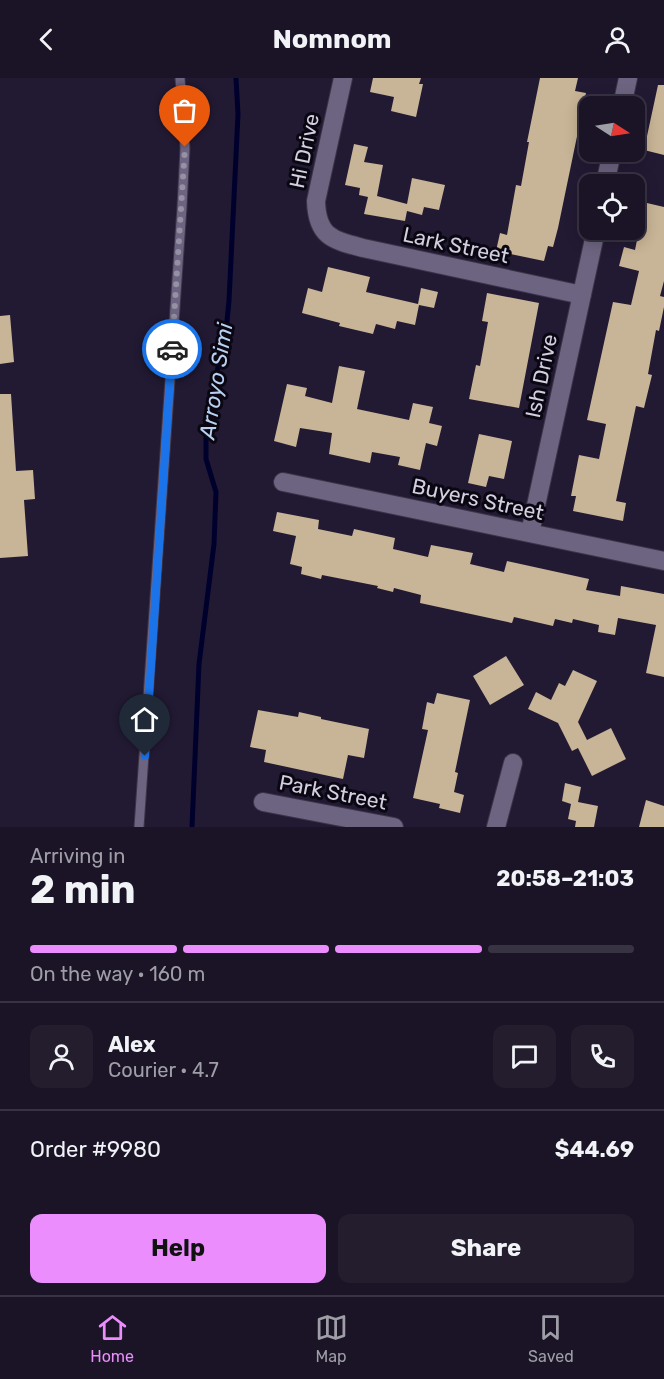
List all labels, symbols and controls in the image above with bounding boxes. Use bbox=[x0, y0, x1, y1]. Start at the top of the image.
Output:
icon: back bbox=[30, 23, 63, 56]
text: Nomnom bbox=[272, 23, 392, 55]
icon: person bbox=[601, 23, 634, 56]
pin bbox=[159, 85, 210, 147]
icon: bag bbox=[168, 94, 201, 127]
north arrow bbox=[579, 96, 645, 162]
map controls bbox=[579, 96, 645, 240]
street label: Hi Drive bbox=[284, 111, 324, 191]
button: locate bbox=[579, 174, 645, 240]
street label: Lark Street bbox=[401, 222, 511, 268]
courier bbox=[142, 319, 202, 379]
water label: Arroyo Simi bbox=[193, 320, 239, 442]
street label: Ish Drive bbox=[520, 332, 562, 420]
icon: car bbox=[156, 333, 189, 366]
street label: Buyers Street bbox=[410, 473, 546, 525]
pin bbox=[119, 694, 170, 756]
icon: home bbox=[128, 703, 161, 736]
street label: Park Street bbox=[277, 769, 389, 815]
text: Arriving in bbox=[30, 844, 125, 868]
text: 20:58–21:03 bbox=[496, 865, 634, 892]
text: 2 min bbox=[30, 867, 136, 913]
text: On the way · 160 m bbox=[30, 962, 205, 986]
button: person bbox=[30, 1025, 93, 1088]
button: chat bbox=[493, 1025, 556, 1088]
button: phone bbox=[571, 1025, 634, 1088]
text: Alex bbox=[108, 1031, 156, 1058]
text: Courier · 4.7 bbox=[108, 1058, 219, 1082]
text: Order #9980 bbox=[30, 1136, 161, 1163]
text: $44.69 bbox=[555, 1136, 634, 1163]
button: Help bbox=[30, 1214, 326, 1283]
button: Share bbox=[338, 1214, 634, 1283]
tab: Home bbox=[90, 1311, 134, 1366]
tab: Map bbox=[315, 1311, 348, 1366]
tab: Saved bbox=[528, 1311, 574, 1366]

